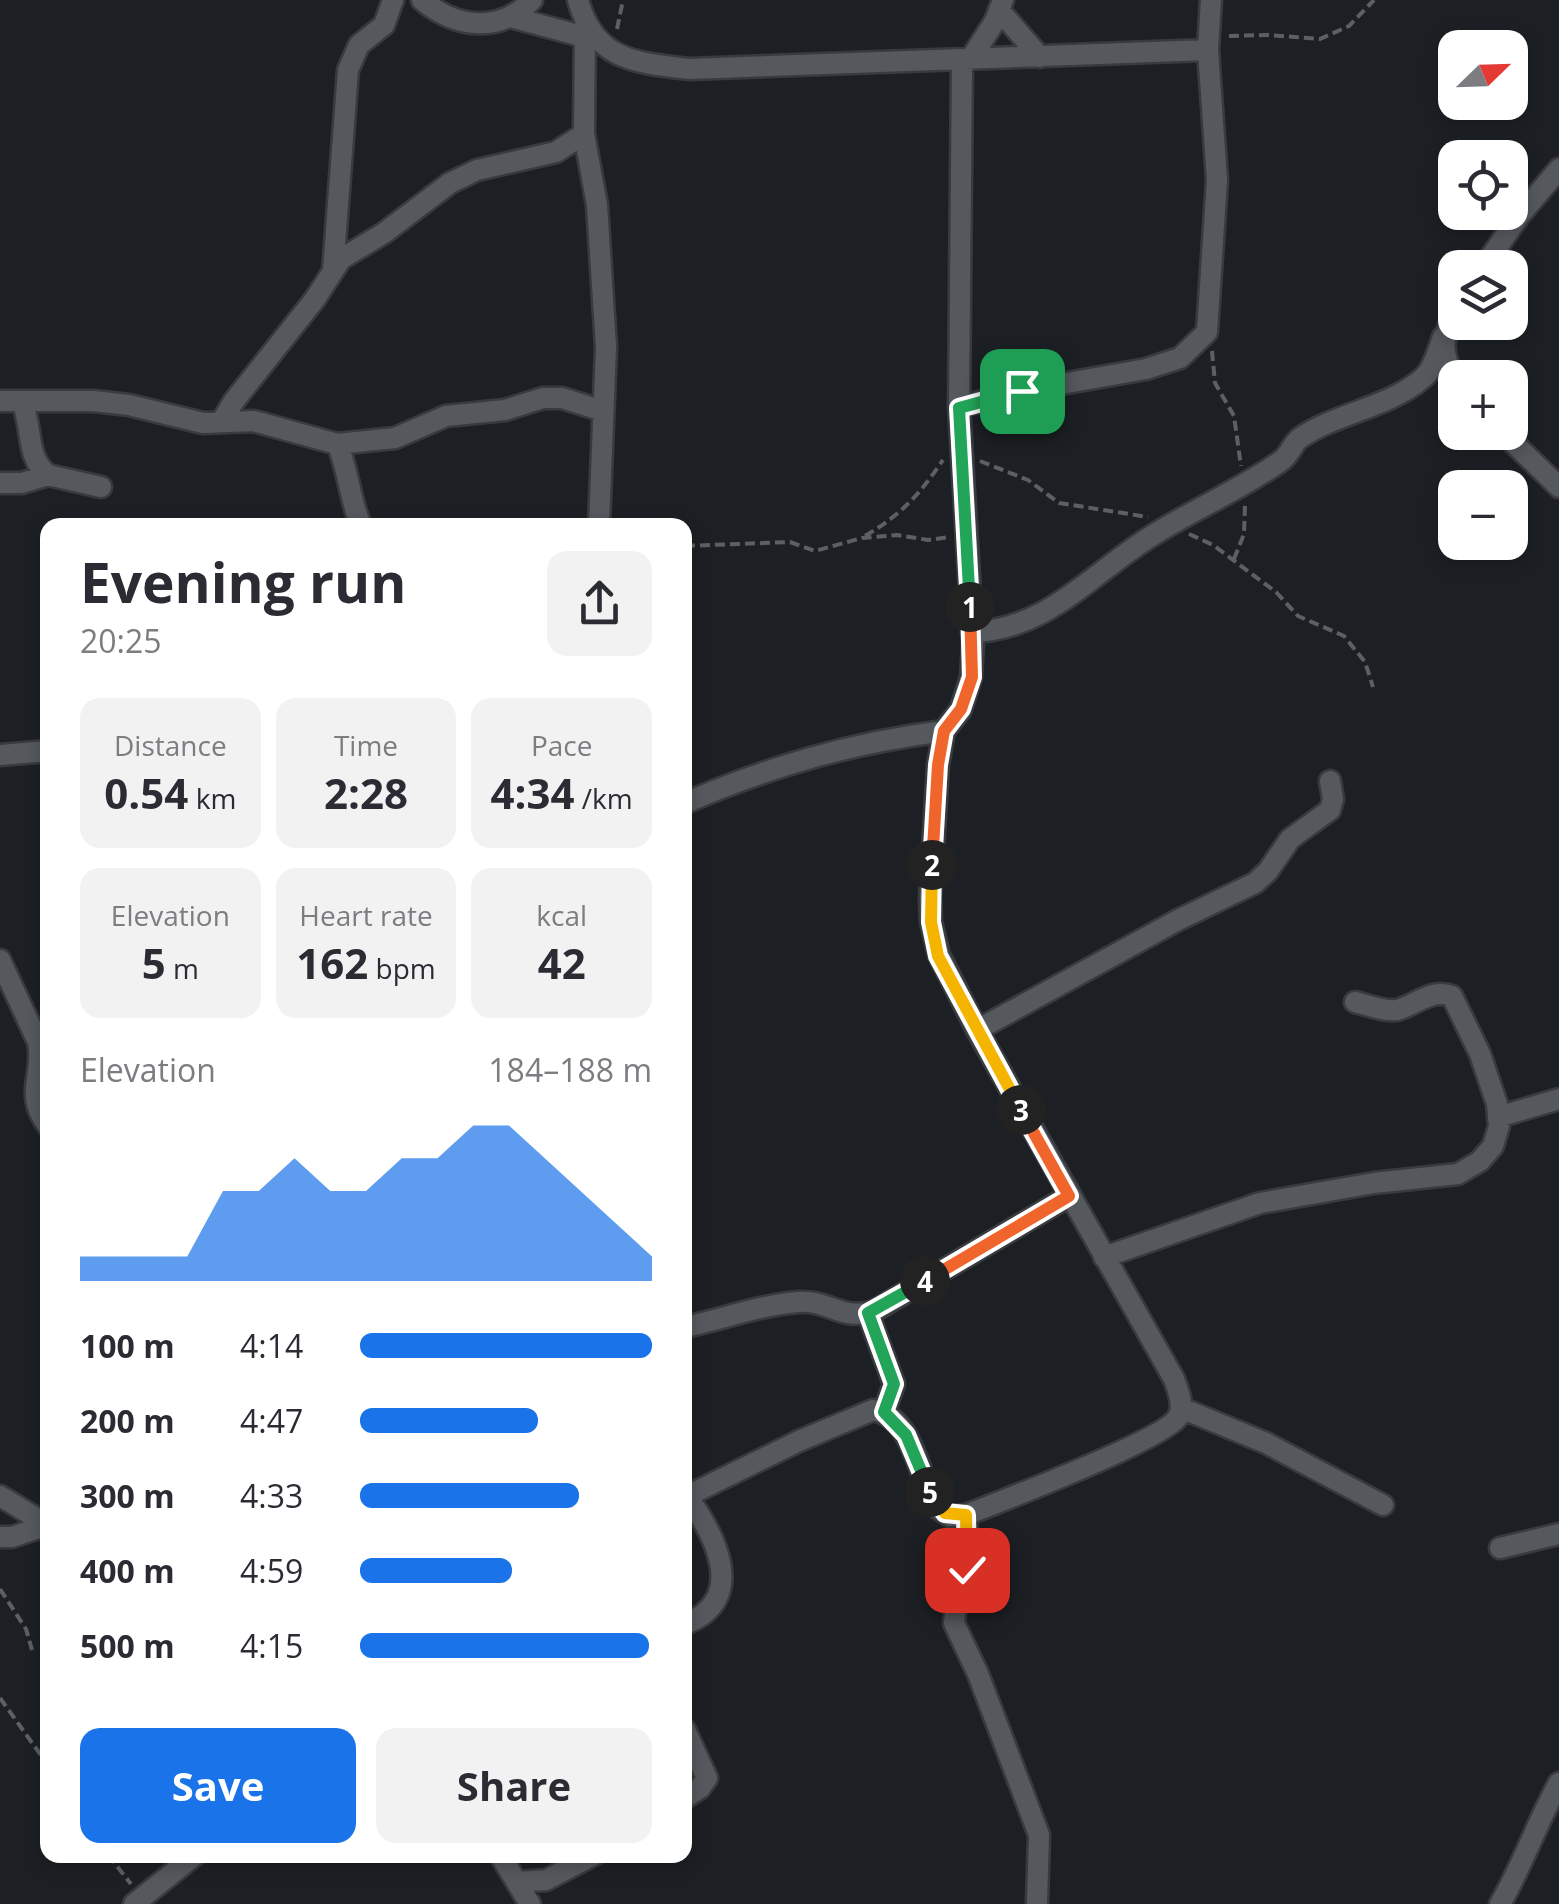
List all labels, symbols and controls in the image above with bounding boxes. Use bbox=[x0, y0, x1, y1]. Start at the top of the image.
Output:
north arrow bbox=[1438, 30, 1528, 120]
map controls bbox=[1438, 30, 1528, 560]
button: locate bbox=[1438, 140, 1528, 230]
button: layers bbox=[1438, 250, 1528, 340]
pin bbox=[980, 349, 1065, 434]
button: + bbox=[1438, 360, 1528, 450]
icon: arrive bbox=[995, 364, 1050, 419]
button: − bbox=[1438, 470, 1528, 560]
text: Evening run bbox=[80, 544, 406, 619]
button: share bbox=[547, 551, 652, 656]
pin: 1 bbox=[945, 582, 995, 632]
text: 1 bbox=[962, 588, 978, 626]
text: 20:25 bbox=[80, 619, 162, 662]
text: Distance bbox=[114, 726, 227, 764]
text: Time bbox=[334, 726, 398, 764]
text: Pace bbox=[531, 726, 592, 764]
text: 0.54 bbox=[104, 764, 188, 821]
text: 2:28 bbox=[324, 764, 408, 821]
text: 4:34 bbox=[491, 764, 575, 821]
text: km bbox=[188, 779, 236, 817]
text: /km bbox=[575, 779, 633, 817]
pin: 2 bbox=[907, 840, 957, 890]
text: 2 bbox=[924, 846, 940, 884]
text: Elevation bbox=[111, 896, 230, 934]
text: Heart rate bbox=[299, 896, 433, 934]
text: kcal bbox=[536, 896, 587, 934]
text: 5 bbox=[142, 934, 166, 991]
text: 162 bbox=[296, 934, 368, 991]
text: 42 bbox=[538, 934, 586, 991]
text: m bbox=[166, 949, 199, 987]
text: bpm bbox=[368, 949, 436, 987]
text: Elevation bbox=[80, 1048, 216, 1091]
text: 184–188 m bbox=[488, 1048, 652, 1091]
pin: 3 bbox=[996, 1085, 1046, 1135]
text: 3 bbox=[1013, 1091, 1029, 1129]
pin: 4 bbox=[900, 1256, 950, 1306]
text: 4 bbox=[917, 1262, 933, 1300]
text: 100 m bbox=[80, 1324, 175, 1367]
text: 4:14 bbox=[240, 1324, 303, 1367]
text: 200 m bbox=[80, 1399, 175, 1442]
text: 4:47 bbox=[240, 1399, 303, 1442]
pin: 5 bbox=[905, 1467, 955, 1517]
text: 5 bbox=[922, 1473, 938, 1511]
text: 300 m bbox=[80, 1474, 175, 1517]
text: 4:33 bbox=[240, 1474, 303, 1517]
pin bbox=[925, 1528, 1010, 1613]
icon: check bbox=[940, 1543, 995, 1598]
text: 400 m bbox=[80, 1549, 175, 1592]
text: 4:59 bbox=[240, 1549, 303, 1592]
text: 500 m bbox=[80, 1624, 175, 1667]
text: 4:15 bbox=[240, 1624, 303, 1667]
button: Save bbox=[80, 1728, 356, 1843]
button: Share bbox=[376, 1728, 652, 1843]

